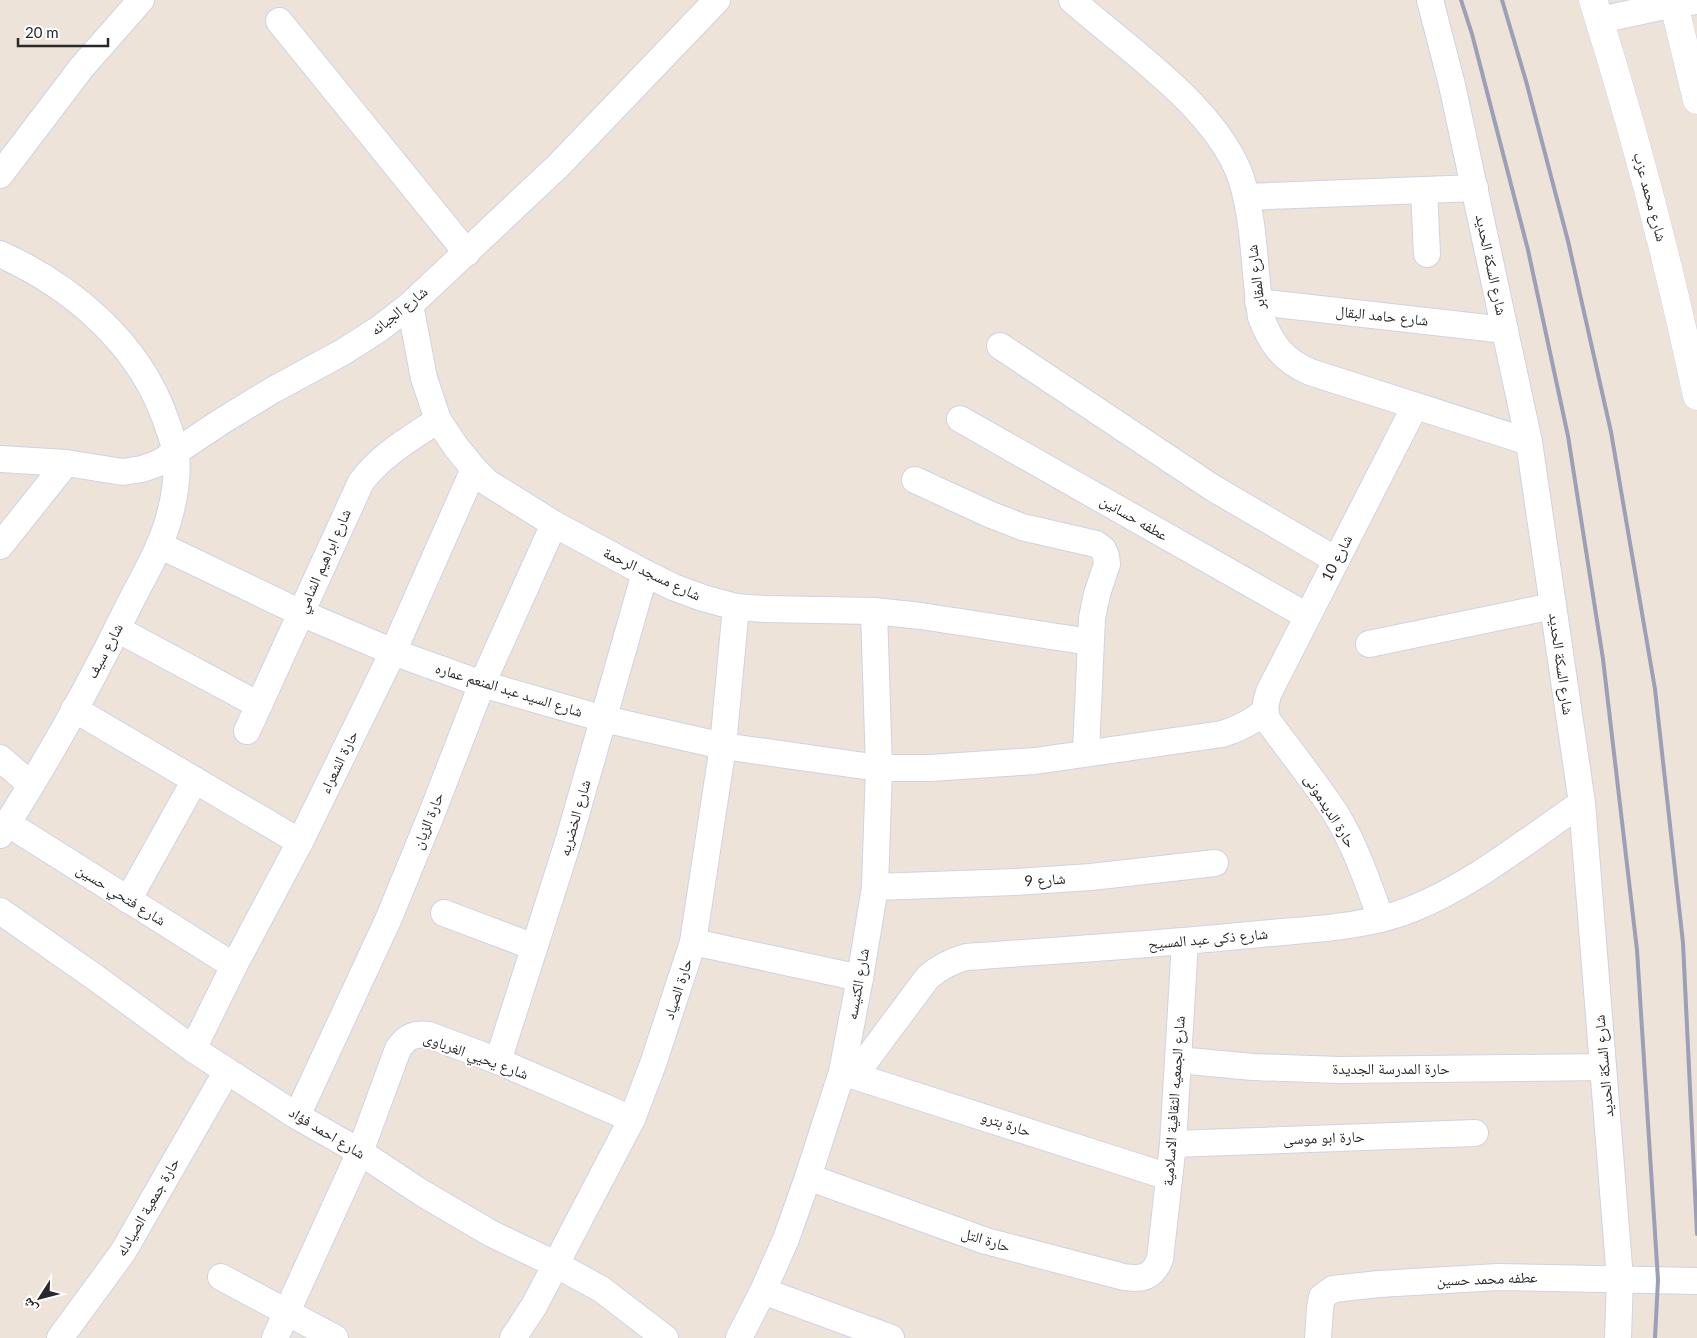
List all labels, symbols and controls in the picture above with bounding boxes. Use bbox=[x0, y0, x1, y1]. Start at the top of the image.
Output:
scale bar bbox=[18, 15, 108, 47]
text: 20 m bbox=[25, 23, 59, 41]
street label: شارع محمد عزب bbox=[1628, 150, 1672, 244]
street label: شارع السكة الحديد bbox=[1471, 213, 1511, 317]
street label: شارع المقابر bbox=[1242, 243, 1270, 312]
street label: شارع الجبانه bbox=[366, 282, 432, 340]
street label: شارع حامد البقال bbox=[1335, 301, 1429, 331]
street label: عطفه حسانين bbox=[1097, 491, 1172, 546]
street label: شارع ابراهيم الشامي bbox=[292, 506, 358, 617]
street label: شارع 10 bbox=[1317, 531, 1357, 585]
street label: شارع مسجد الرحمة bbox=[600, 543, 704, 605]
street label: شارع السكة الحديد bbox=[1544, 612, 1578, 716]
street label: شارع سيف bbox=[82, 620, 128, 682]
street label: شارع السيد عبد المنعم عماره bbox=[433, 658, 585, 722]
street label: حارة الشعراء bbox=[315, 727, 362, 797]
street label: حارة الديدمونى bbox=[1299, 770, 1361, 852]
street label: شارع الخضريه bbox=[555, 777, 595, 859]
street label: حارة الزيان bbox=[408, 789, 449, 852]
street label: شارع فتحي حسين bbox=[72, 860, 170, 932]
street label: شارع 9 bbox=[1024, 869, 1066, 891]
street label: شارع ذكى عبد المسيح bbox=[1147, 924, 1269, 954]
street label: شارع الكنيسه bbox=[842, 946, 874, 1021]
street label: حارة الصياد bbox=[659, 956, 696, 1022]
street label: شارع السكة الحديد bbox=[1590, 1014, 1618, 1118]
street label: شارع الجمعيه الثقافية الاسلامية bbox=[1158, 1015, 1190, 1187]
street label: شارع يحيي الغرباوى bbox=[420, 1028, 531, 1086]
street label: حارة المدرسة الجديدة bbox=[1332, 1059, 1450, 1078]
street label: شارع احمد فؤاد bbox=[285, 1102, 369, 1164]
street label: حارة بترو bbox=[979, 1107, 1034, 1141]
street label: حارة ابو موسى bbox=[1283, 1127, 1366, 1149]
street label: حارة جمعية الصيادله bbox=[112, 1154, 184, 1259]
street label: حارة التل bbox=[959, 1223, 1013, 1257]
street label: عطفه محمد حسين bbox=[1436, 1267, 1538, 1291]
north arrow bbox=[15, 1273, 65, 1323]
text: ش bbox=[18, 1294, 41, 1317]

